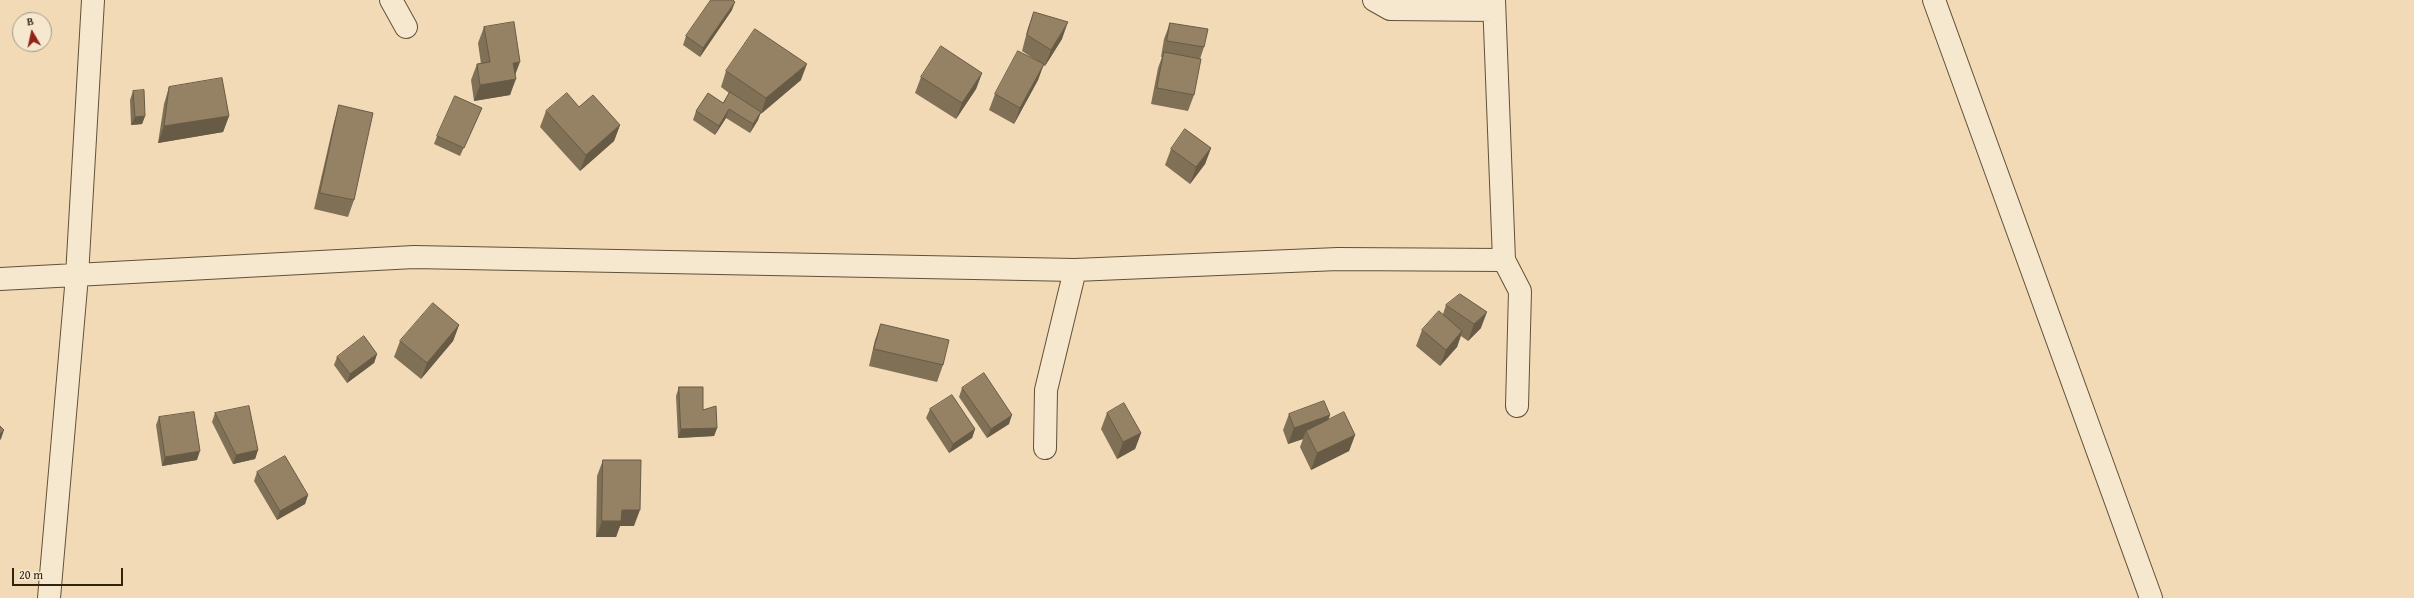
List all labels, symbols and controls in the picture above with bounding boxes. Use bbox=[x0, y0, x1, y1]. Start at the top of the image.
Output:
north arrow bbox=[12, 12, 52, 52]
text: B bbox=[26, 13, 35, 30]
scale bar bbox=[14, 560, 125, 586]
text: 20 m bbox=[19, 566, 43, 583]

